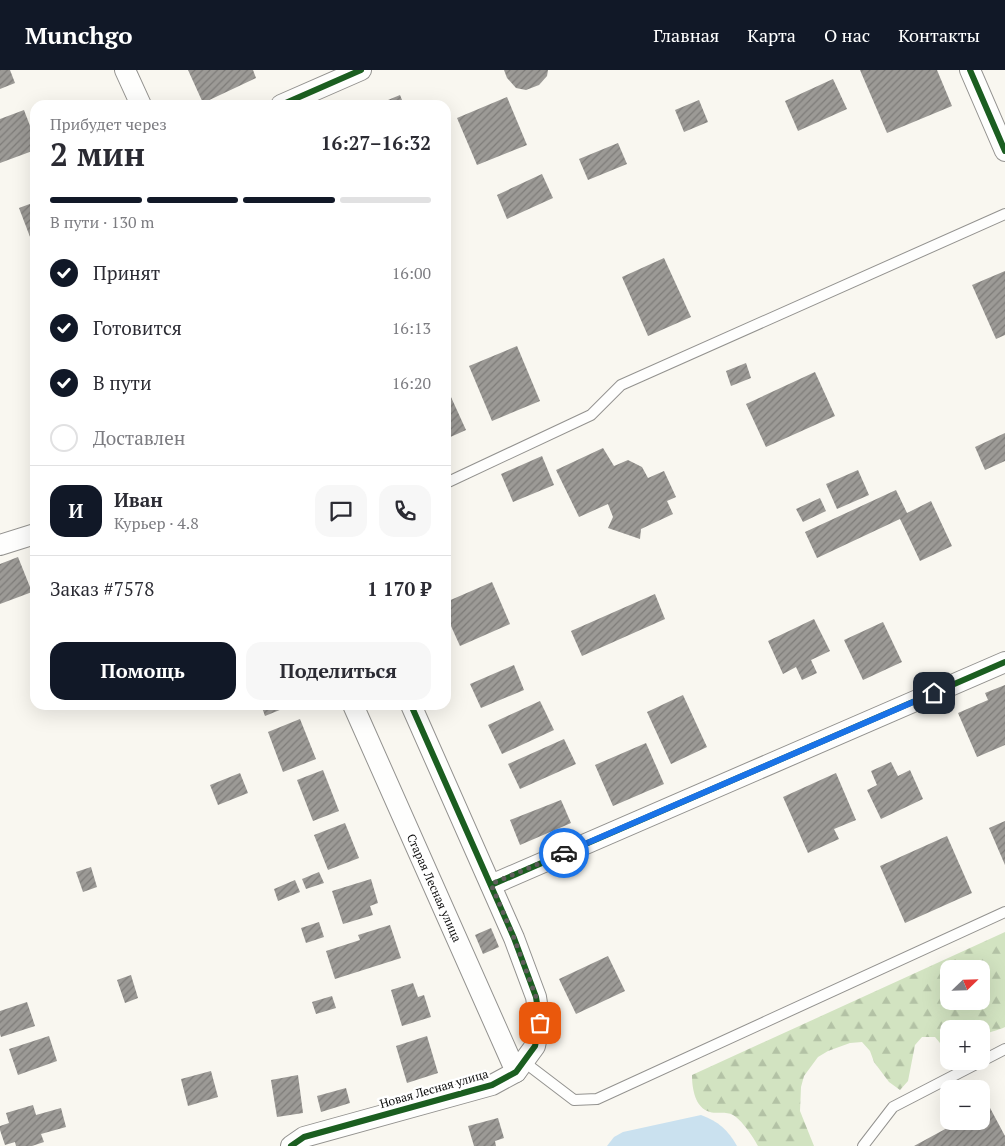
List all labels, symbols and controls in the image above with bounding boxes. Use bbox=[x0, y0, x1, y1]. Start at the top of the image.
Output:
text: Munchgo bbox=[25, 19, 132, 51]
text: Главная bbox=[653, 23, 719, 47]
text: Карта bbox=[747, 23, 796, 47]
text: О нас bbox=[824, 23, 870, 47]
text: Контакты bbox=[898, 23, 980, 47]
text: Прибудет через bbox=[50, 113, 167, 135]
text: 16:27–16:32 bbox=[321, 130, 431, 155]
text: 2 мин bbox=[50, 133, 145, 175]
text: В пути · 130 m bbox=[50, 211, 154, 233]
icon: check bbox=[50, 259, 78, 287]
text: Принят bbox=[93, 260, 160, 285]
text: 16:00 bbox=[392, 262, 431, 284]
icon: check bbox=[50, 314, 78, 342]
text: Готовится bbox=[93, 315, 182, 340]
text: 16:13 bbox=[392, 317, 431, 339]
icon: check bbox=[50, 369, 78, 397]
text: В пути bbox=[93, 370, 152, 395]
text: 16:20 bbox=[392, 372, 431, 394]
text: Доставлен bbox=[93, 425, 185, 450]
button: chat bbox=[315, 485, 367, 537]
button: phone bbox=[379, 485, 431, 537]
text: Иван bbox=[114, 487, 163, 512]
text: И bbox=[69, 498, 83, 523]
text: Курьер · 4.8 bbox=[114, 512, 199, 534]
text: Заказ #7578 bbox=[50, 576, 154, 601]
text: 1 170 ₽ bbox=[367, 576, 431, 601]
button: Помощь bbox=[50, 642, 236, 700]
button: Поделиться bbox=[246, 642, 431, 700]
pin bbox=[913, 672, 955, 714]
icon: home bbox=[920, 679, 948, 707]
courier bbox=[539, 828, 589, 878]
street label: Старая Лесная улица bbox=[404, 831, 465, 944]
icon: car bbox=[550, 839, 578, 867]
north arrow bbox=[940, 960, 990, 1010]
map controls bbox=[940, 960, 990, 1130]
pin bbox=[519, 1002, 561, 1044]
icon: bag bbox=[526, 1009, 554, 1037]
button: + bbox=[940, 1020, 990, 1070]
street label: Новая Лесная улица bbox=[378, 1066, 490, 1111]
button: − bbox=[940, 1080, 990, 1130]

